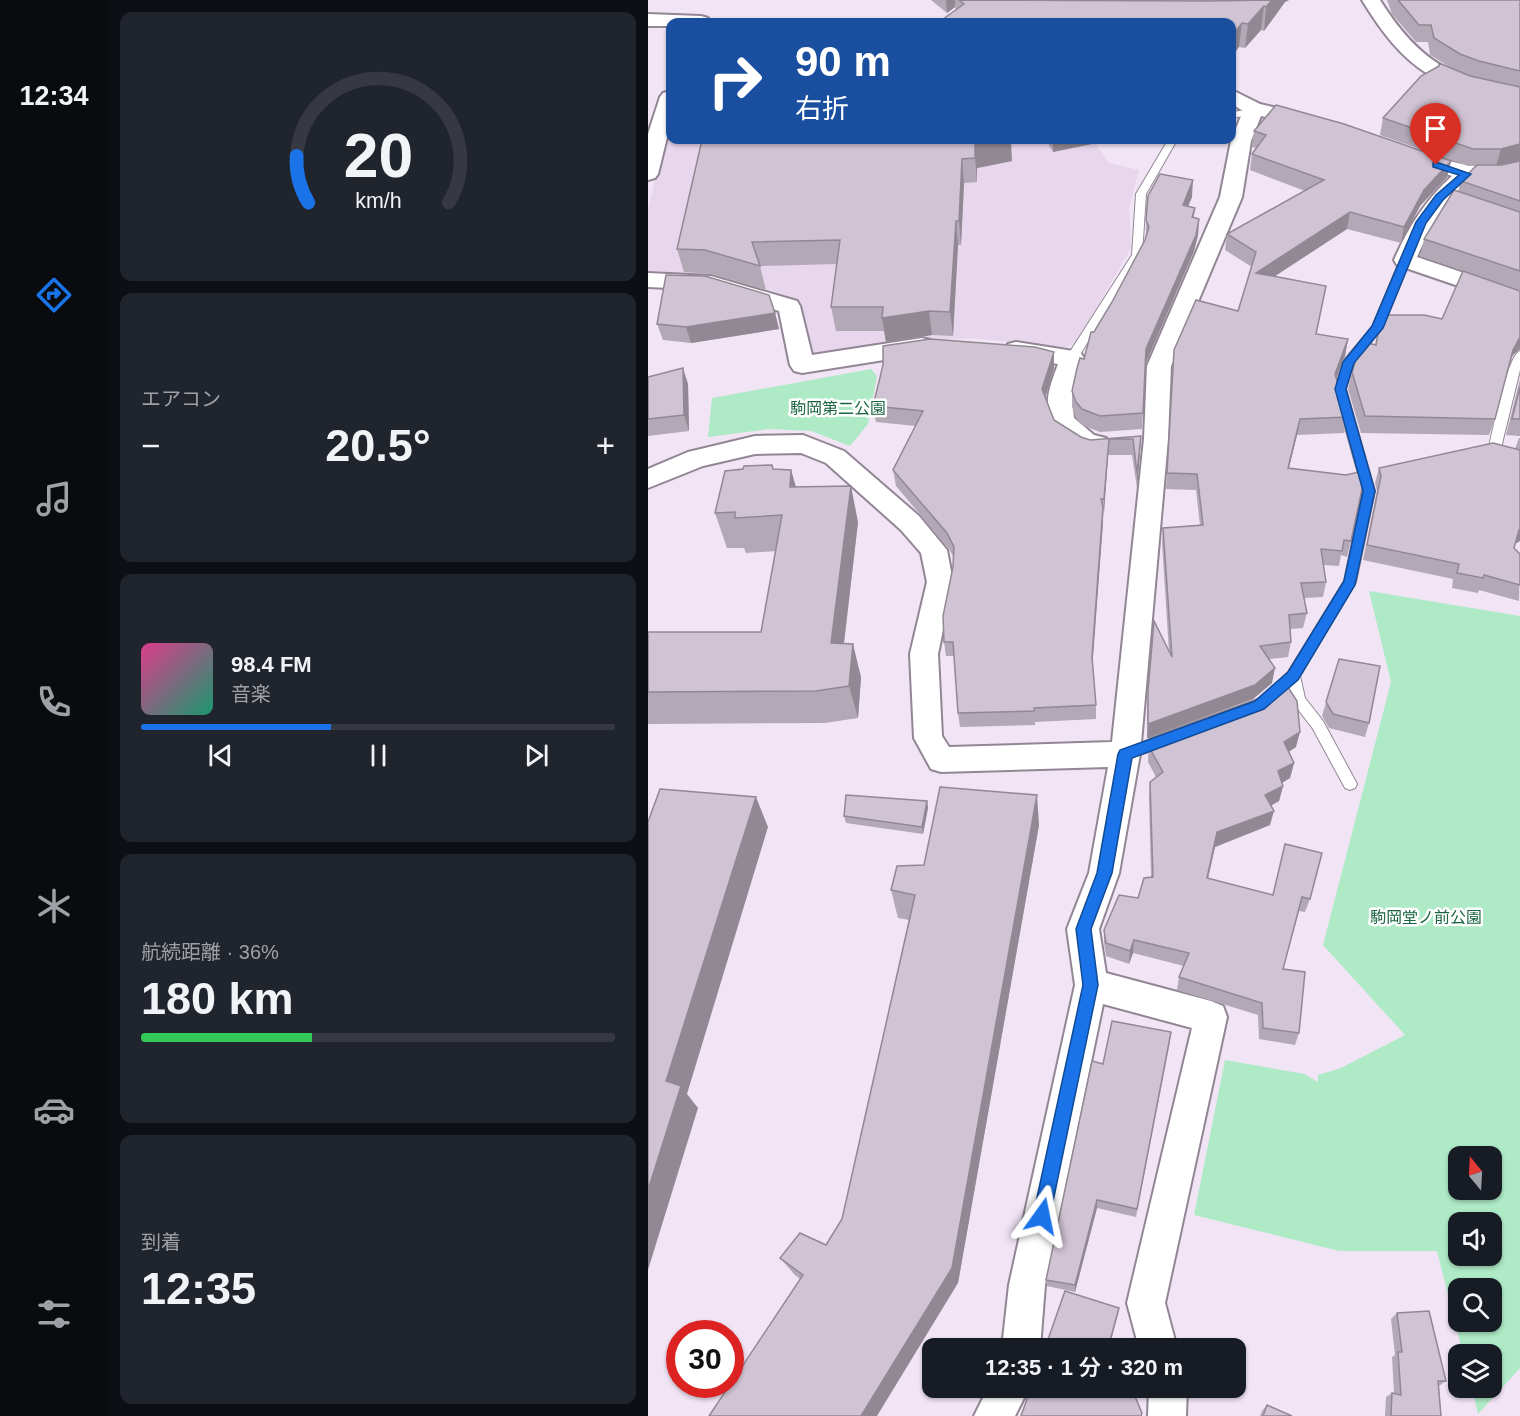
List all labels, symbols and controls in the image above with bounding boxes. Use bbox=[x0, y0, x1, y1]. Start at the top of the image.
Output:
text: 90 m bbox=[795, 38, 891, 85]
icon: right bbox=[696, 42, 774, 120]
text: 12:34 bbox=[19, 81, 89, 111]
text: 右折 bbox=[795, 94, 849, 124]
pin bbox=[1410, 103, 1461, 165]
icon: arrive bbox=[1419, 112, 1452, 145]
text: 20 bbox=[343, 122, 413, 191]
text: km/h bbox=[355, 190, 401, 214]
icon: directions bbox=[33, 274, 75, 316]
text: エアコン bbox=[141, 388, 221, 410]
park label: 駒岡第二公園 bbox=[790, 400, 886, 417]
text: 20.5° bbox=[325, 420, 431, 471]
text: − bbox=[141, 427, 160, 464]
text: + bbox=[596, 427, 615, 464]
icon: music bbox=[33, 478, 75, 520]
text: 98.4 FM bbox=[231, 652, 312, 677]
icon: phone bbox=[33, 681, 75, 723]
text: 音楽 bbox=[231, 683, 271, 705]
icon: previous bbox=[204, 739, 237, 772]
icon: pause bbox=[362, 739, 395, 772]
icon: next bbox=[520, 739, 553, 772]
icon: climate bbox=[33, 885, 75, 927]
park label: 駒岡堂ノ前公園 bbox=[1370, 909, 1482, 926]
text: 航続距離 · 36% bbox=[141, 941, 279, 963]
text: 180 km bbox=[141, 973, 294, 1024]
icon: car bbox=[33, 1089, 75, 1131]
north arrow bbox=[1448, 1146, 1502, 1200]
map controls bbox=[1448, 1146, 1502, 1398]
position arrow bbox=[1010, 1184, 1074, 1248]
button: sound bbox=[1448, 1212, 1502, 1266]
text: 到着 bbox=[141, 1231, 181, 1253]
text: 12:35 bbox=[141, 1263, 256, 1314]
button: search bbox=[1448, 1278, 1502, 1332]
icon: filters bbox=[33, 1293, 75, 1335]
speed limit sign: 30 bbox=[666, 1320, 744, 1398]
button: layers bbox=[1448, 1344, 1502, 1398]
text: 12:35 · 1 分 · 320 m bbox=[985, 1355, 1183, 1380]

